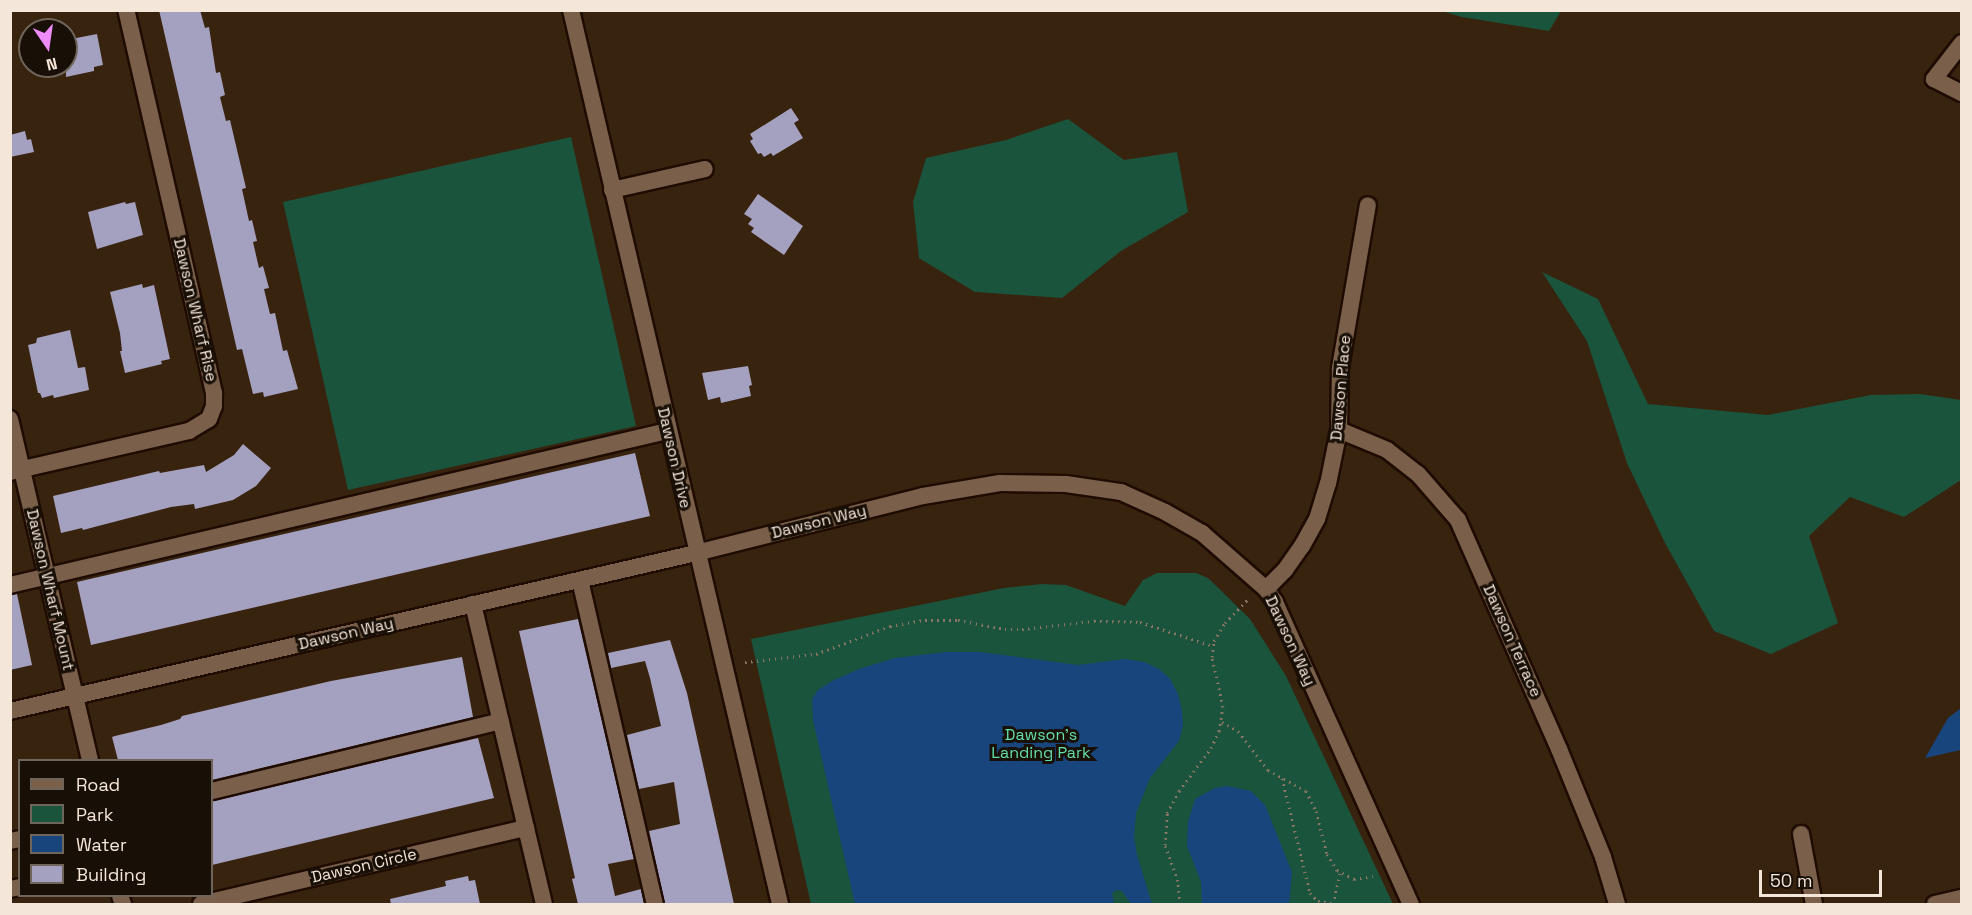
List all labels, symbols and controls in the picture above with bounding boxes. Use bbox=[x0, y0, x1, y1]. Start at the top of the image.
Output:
north arrow bbox=[18, 18, 78, 78]
text: N bbox=[44, 53, 59, 76]
street label: Dawson Wharf Rise bbox=[169, 236, 221, 384]
street label: Dawson Place bbox=[1327, 334, 1355, 442]
street label: Dawson Drive bbox=[653, 406, 695, 510]
street label: Dawson Way bbox=[769, 501, 869, 543]
street label: Dawson Wharf Mount bbox=[22, 507, 78, 673]
street label: Dawson Terrace bbox=[1478, 581, 1546, 701]
street label: Dawson Way bbox=[1261, 593, 1319, 689]
street label: Dawson Way bbox=[296, 614, 396, 654]
park label: Dawson's Landing Park bbox=[991, 725, 1091, 763]
legend bbox=[18, 759, 213, 897]
text: Road bbox=[76, 773, 120, 796]
text: Park bbox=[76, 803, 113, 826]
text: Water bbox=[76, 833, 127, 856]
street label: Dawson Circle bbox=[309, 845, 419, 887]
scale bar bbox=[1762, 858, 1885, 896]
text: Building bbox=[76, 863, 146, 886]
text: 50 m bbox=[1770, 869, 1812, 892]

